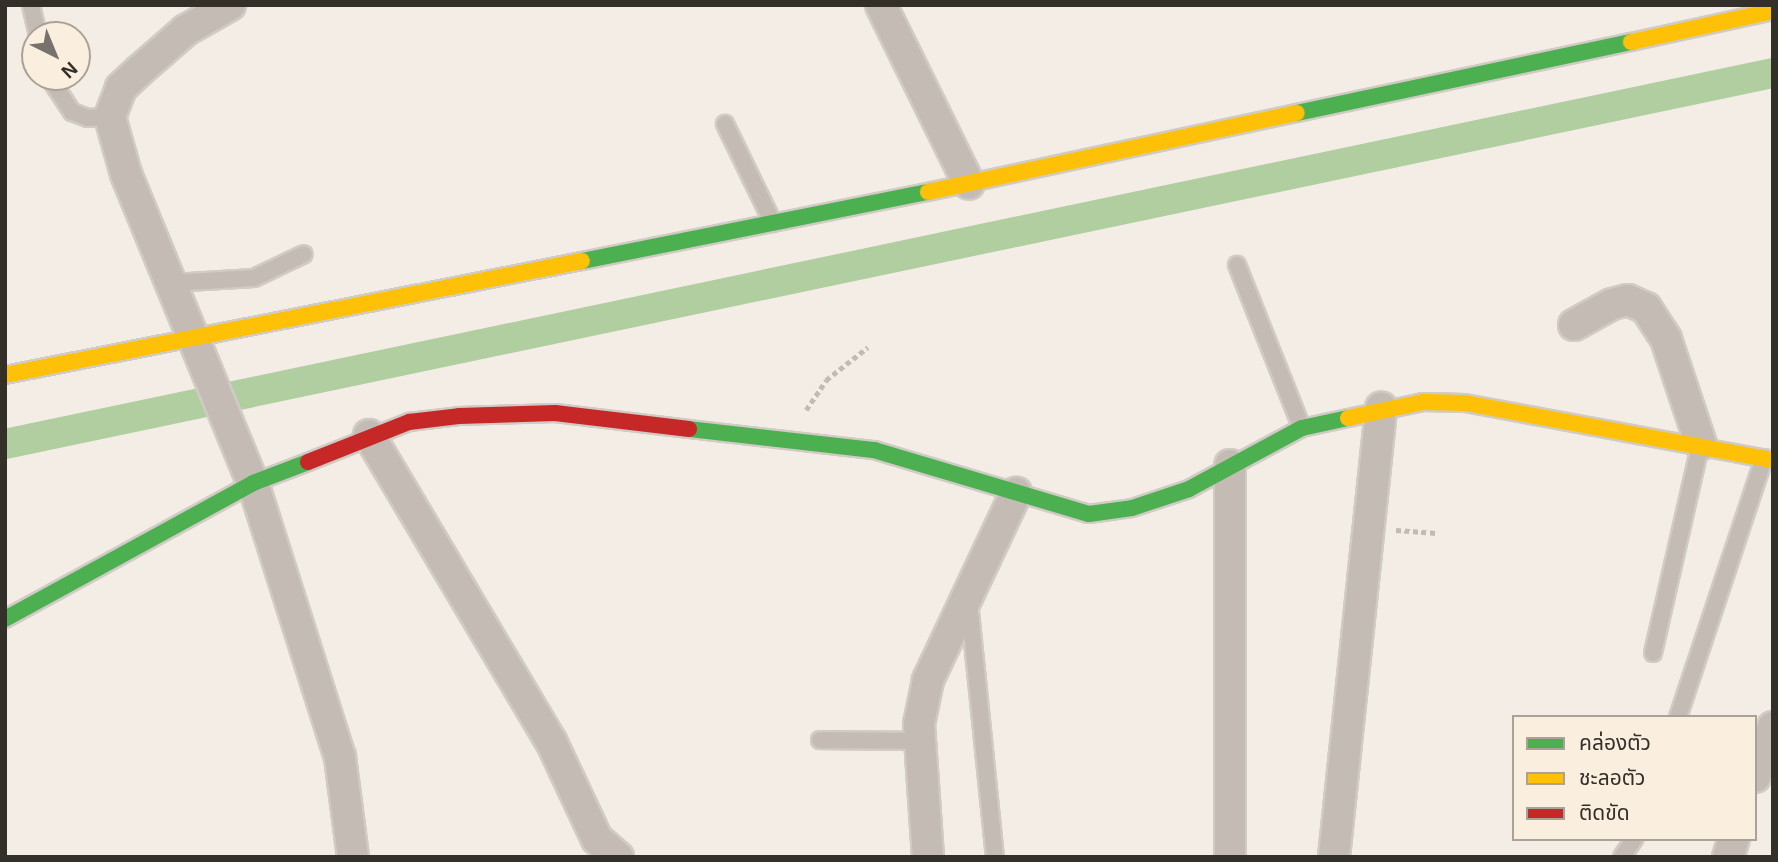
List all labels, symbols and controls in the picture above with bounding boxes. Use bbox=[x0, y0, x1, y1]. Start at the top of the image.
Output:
north arrow bbox=[21, 21, 91, 91]
text: N bbox=[57, 58, 81, 83]
legend bbox=[1512, 715, 1757, 841]
text: คล่องตัว bbox=[1579, 731, 1651, 754]
text: ชะลอตัว bbox=[1579, 766, 1645, 789]
text: ติดขัด bbox=[1579, 801, 1630, 824]

